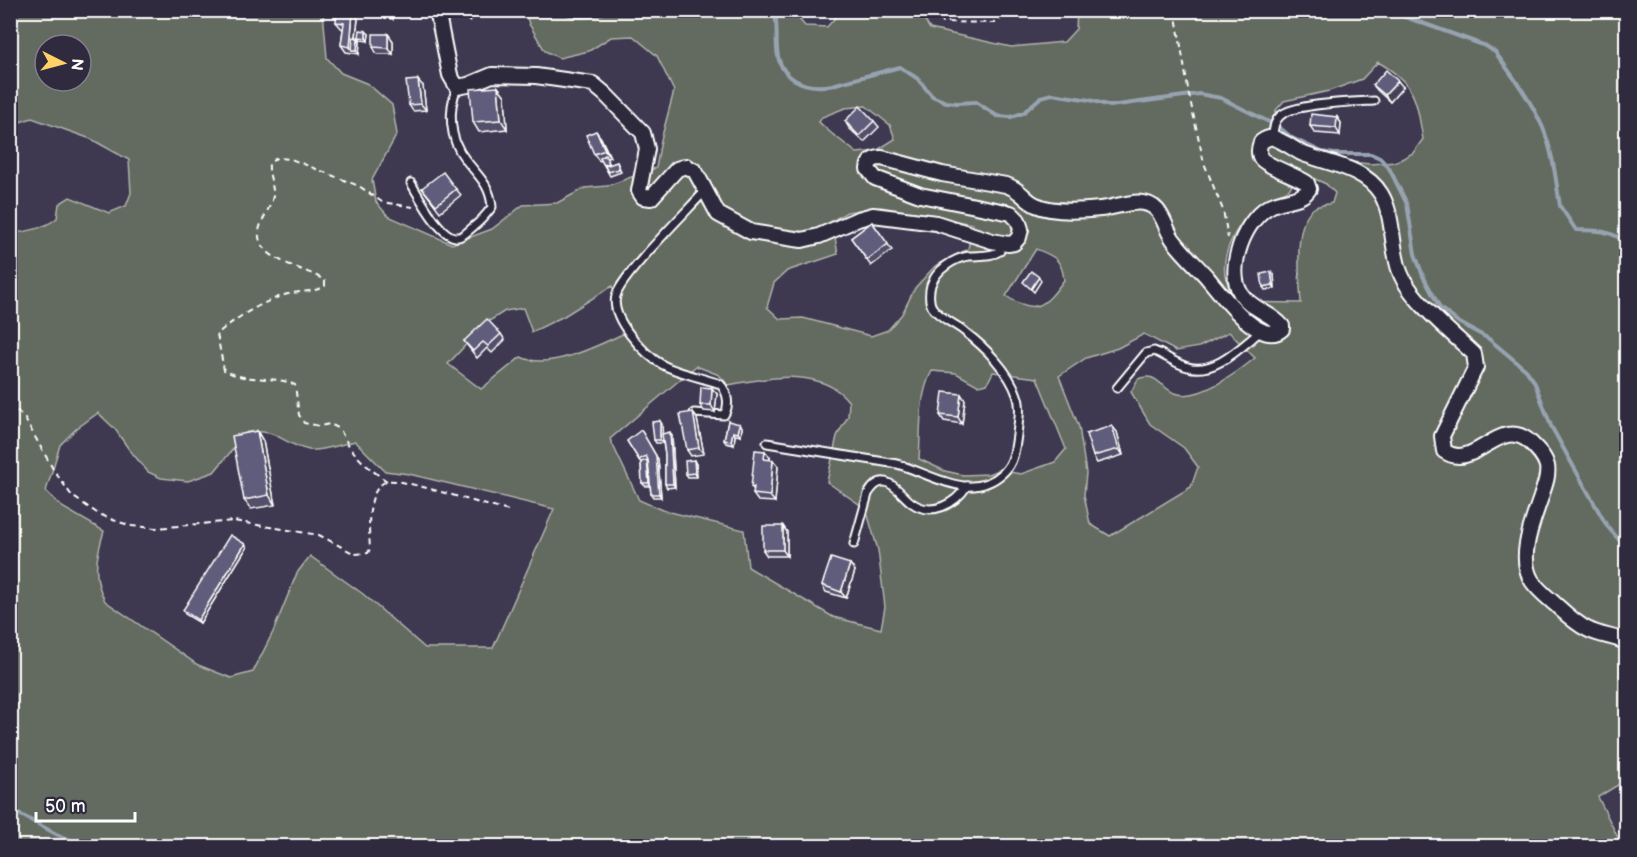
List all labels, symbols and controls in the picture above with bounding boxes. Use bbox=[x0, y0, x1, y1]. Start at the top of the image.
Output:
north arrow bbox=[33, 33, 93, 93]
text: N bbox=[66, 57, 87, 71]
scale bar bbox=[36, 785, 135, 823]
text: 50 m bbox=[45, 796, 86, 817]

